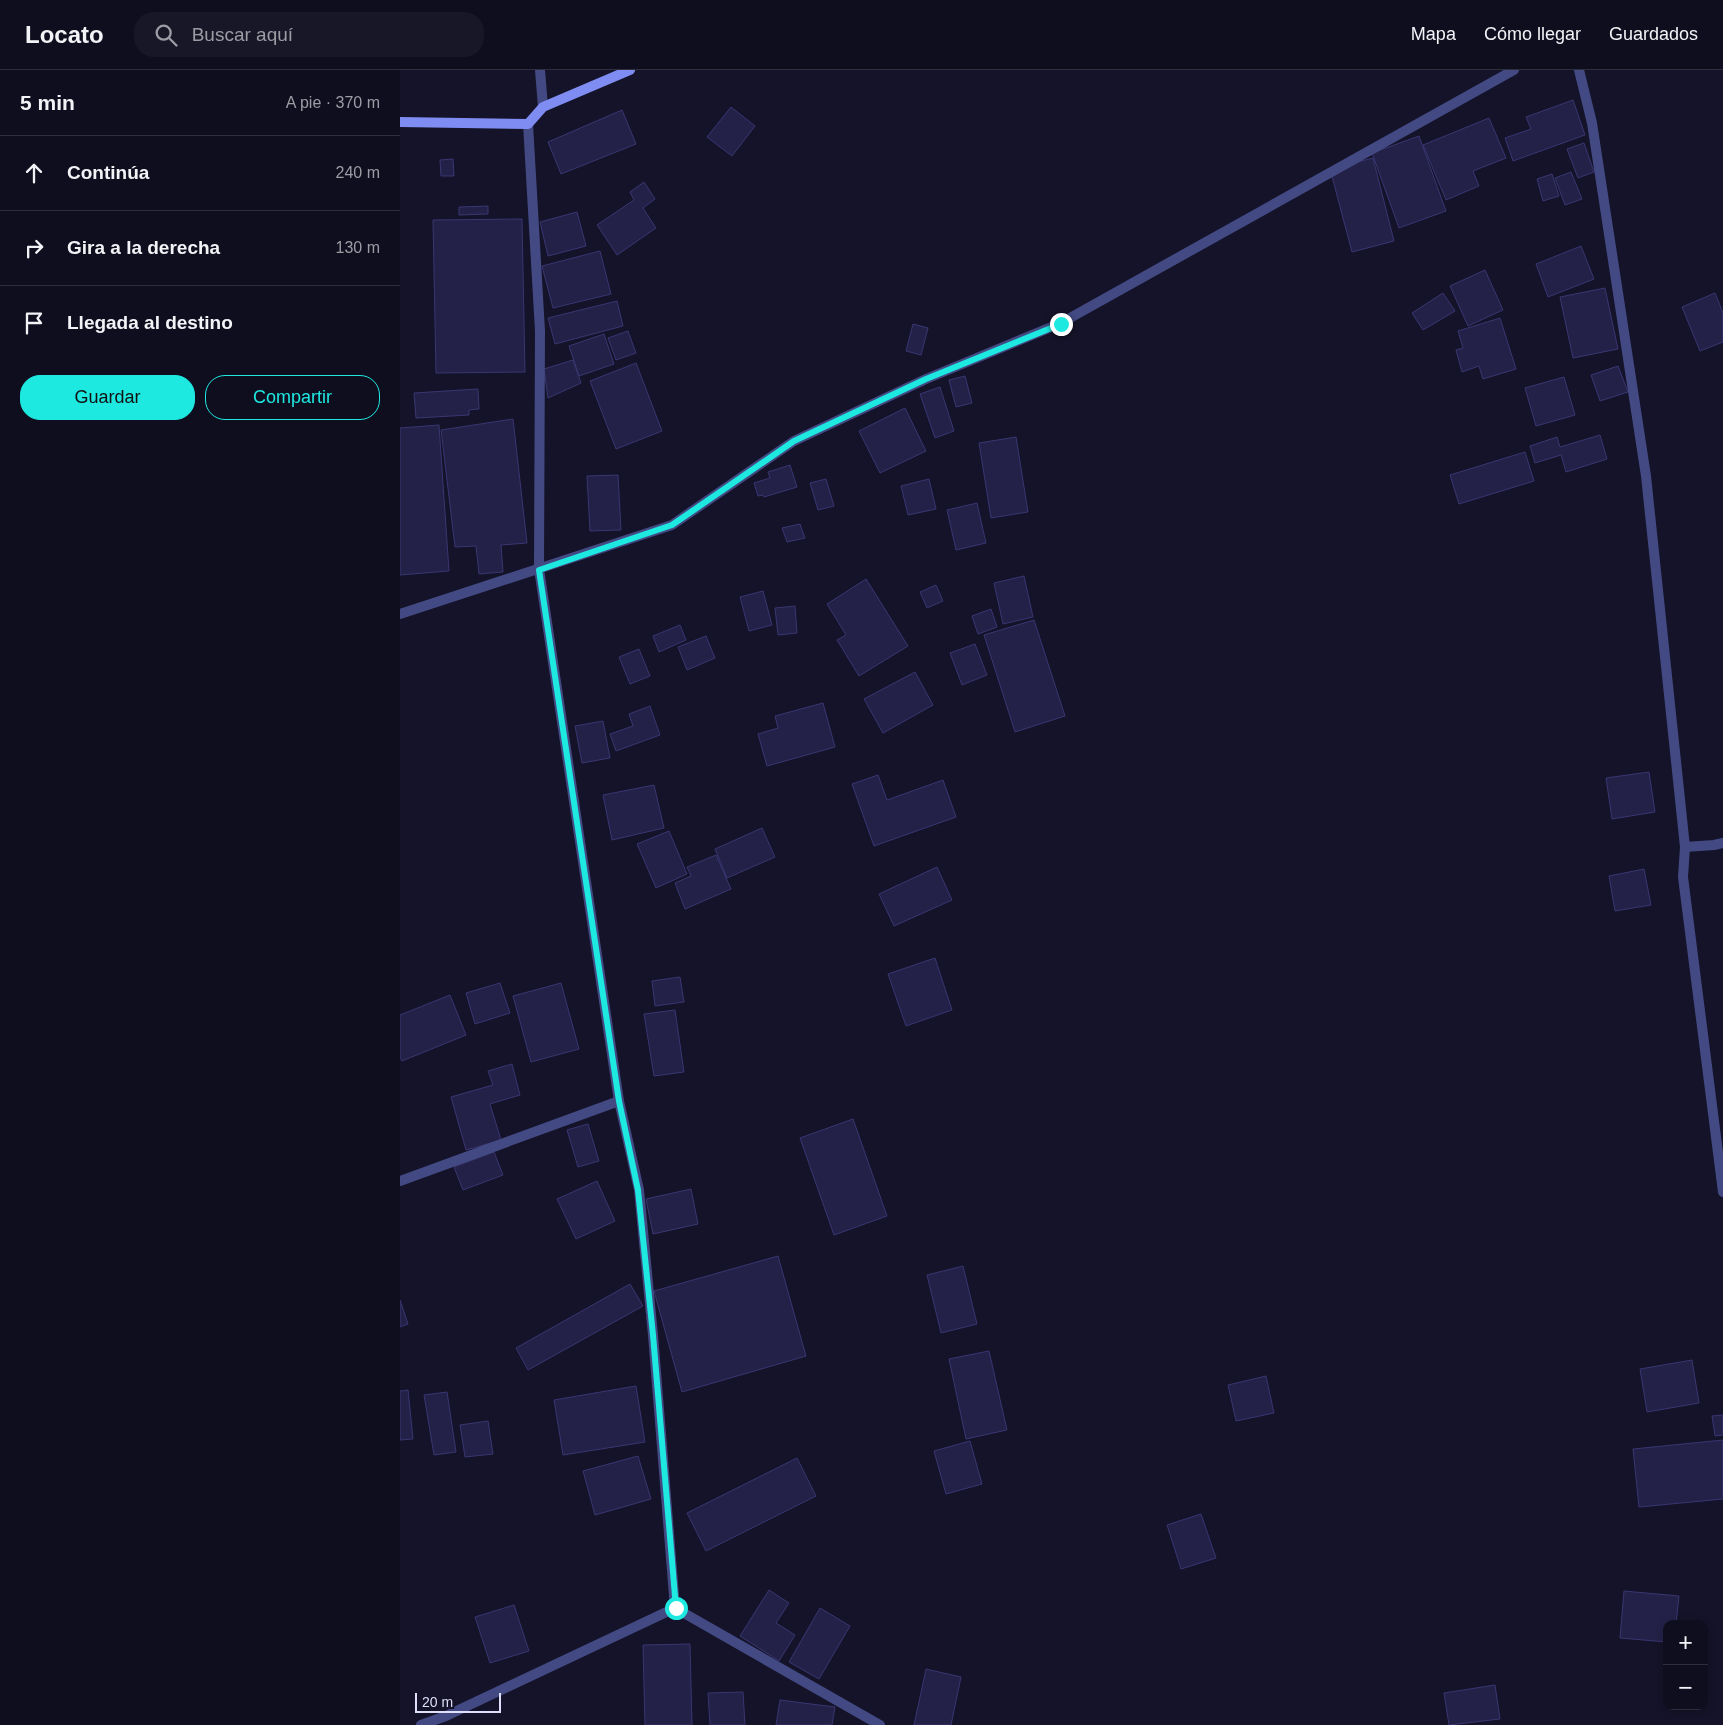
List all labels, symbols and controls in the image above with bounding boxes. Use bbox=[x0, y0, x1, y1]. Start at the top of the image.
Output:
search box bbox=[134, 12, 484, 57]
text: Locato bbox=[25, 21, 104, 48]
icon: search bbox=[152, 21, 180, 49]
text: Buscar aquí bbox=[192, 24, 293, 45]
text: Mapa bbox=[1411, 24, 1456, 44]
text: Cómo llegar bbox=[1484, 24, 1581, 44]
text: Guardados bbox=[1609, 24, 1698, 44]
text: 5 min bbox=[20, 91, 75, 114]
text: A pie · 370 m bbox=[286, 94, 380, 111]
icon: ahead bbox=[20, 159, 48, 187]
text: Continúa bbox=[67, 162, 149, 183]
text: 240 m bbox=[336, 164, 380, 181]
icon: right bbox=[20, 234, 48, 262]
text: Gira a la derecha bbox=[67, 237, 220, 258]
text: 130 m bbox=[336, 239, 380, 256]
icon: arrive bbox=[20, 309, 48, 337]
text: Llegada al destino bbox=[67, 312, 233, 333]
route end bbox=[1050, 313, 1073, 336]
button: Guardar bbox=[20, 375, 195, 420]
button: Compartir bbox=[205, 375, 380, 420]
route start bbox=[665, 1597, 688, 1620]
map controls bbox=[1663, 1620, 1708, 1710]
button: + bbox=[1663, 1620, 1708, 1665]
button: − bbox=[1663, 1665, 1708, 1710]
scale bar bbox=[415, 1690, 501, 1713]
text: 20 m bbox=[422, 1694, 453, 1710]

